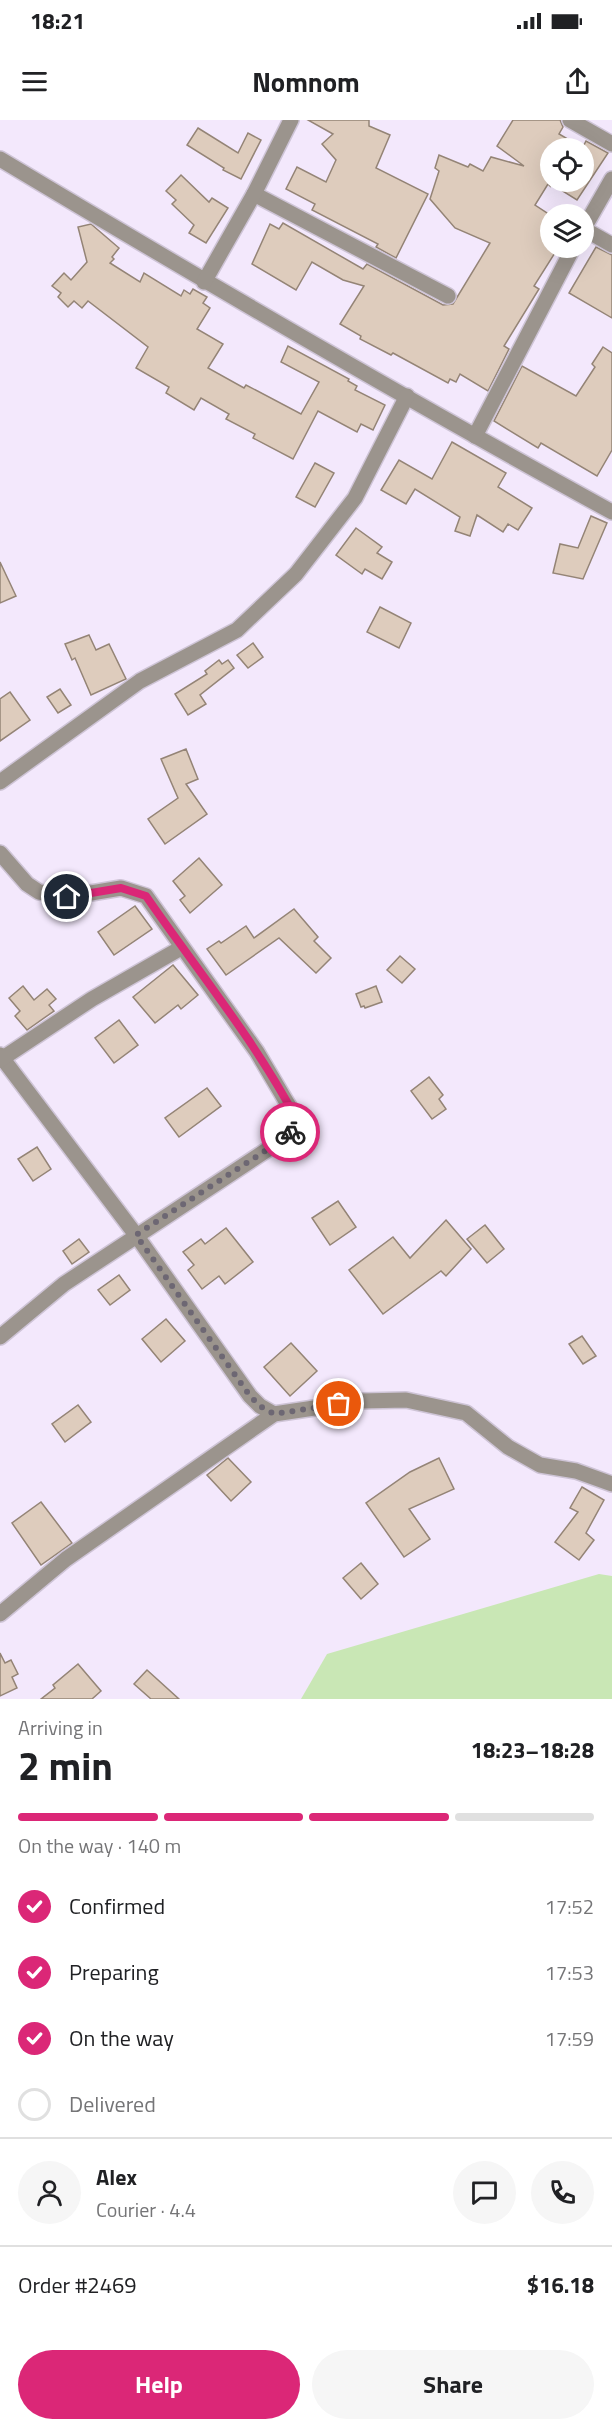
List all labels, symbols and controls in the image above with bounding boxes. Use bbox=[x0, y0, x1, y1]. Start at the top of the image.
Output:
text: 18:21 bbox=[30, 4, 85, 38]
text: Nomnom bbox=[252, 61, 360, 102]
icon: menu bbox=[18, 65, 51, 98]
icon: share bbox=[561, 65, 594, 98]
map controls bbox=[540, 138, 594, 258]
button: locate bbox=[540, 138, 594, 192]
button: layers bbox=[540, 204, 594, 258]
pin bbox=[41, 871, 92, 922]
icon: home bbox=[50, 880, 83, 913]
courier bbox=[260, 1102, 320, 1162]
icon: bike bbox=[274, 1116, 307, 1149]
pin bbox=[313, 1378, 364, 1429]
icon: bag bbox=[322, 1387, 355, 1420]
text: Arriving in bbox=[18, 1712, 103, 1743]
text: 18:23–18:28 bbox=[471, 1733, 594, 1767]
text: 2 min bbox=[18, 1736, 113, 1795]
text: On the way · 140 m bbox=[18, 1830, 181, 1861]
text: Confirmed bbox=[69, 1889, 165, 1923]
icon: check bbox=[18, 1890, 51, 1923]
text: 17:52 bbox=[545, 1891, 594, 1922]
text: Preparing bbox=[69, 1955, 159, 1989]
icon: check bbox=[18, 1956, 51, 1989]
text: 17:53 bbox=[545, 1957, 594, 1988]
text: On the way bbox=[69, 2021, 174, 2055]
icon: check bbox=[18, 2022, 51, 2055]
text: 17:59 bbox=[545, 2023, 594, 2054]
text: Delivered bbox=[69, 2087, 156, 2121]
text: Alex bbox=[96, 2160, 137, 2194]
button: person bbox=[18, 2161, 81, 2224]
button: chat bbox=[453, 2161, 516, 2224]
button: phone bbox=[531, 2161, 594, 2224]
text: Courier · 4.4 bbox=[96, 2194, 196, 2225]
text: Order #2469 bbox=[18, 2268, 137, 2302]
text: $16.18 bbox=[527, 2268, 594, 2302]
button: Help bbox=[18, 2350, 300, 2419]
button: Share bbox=[312, 2350, 594, 2419]

